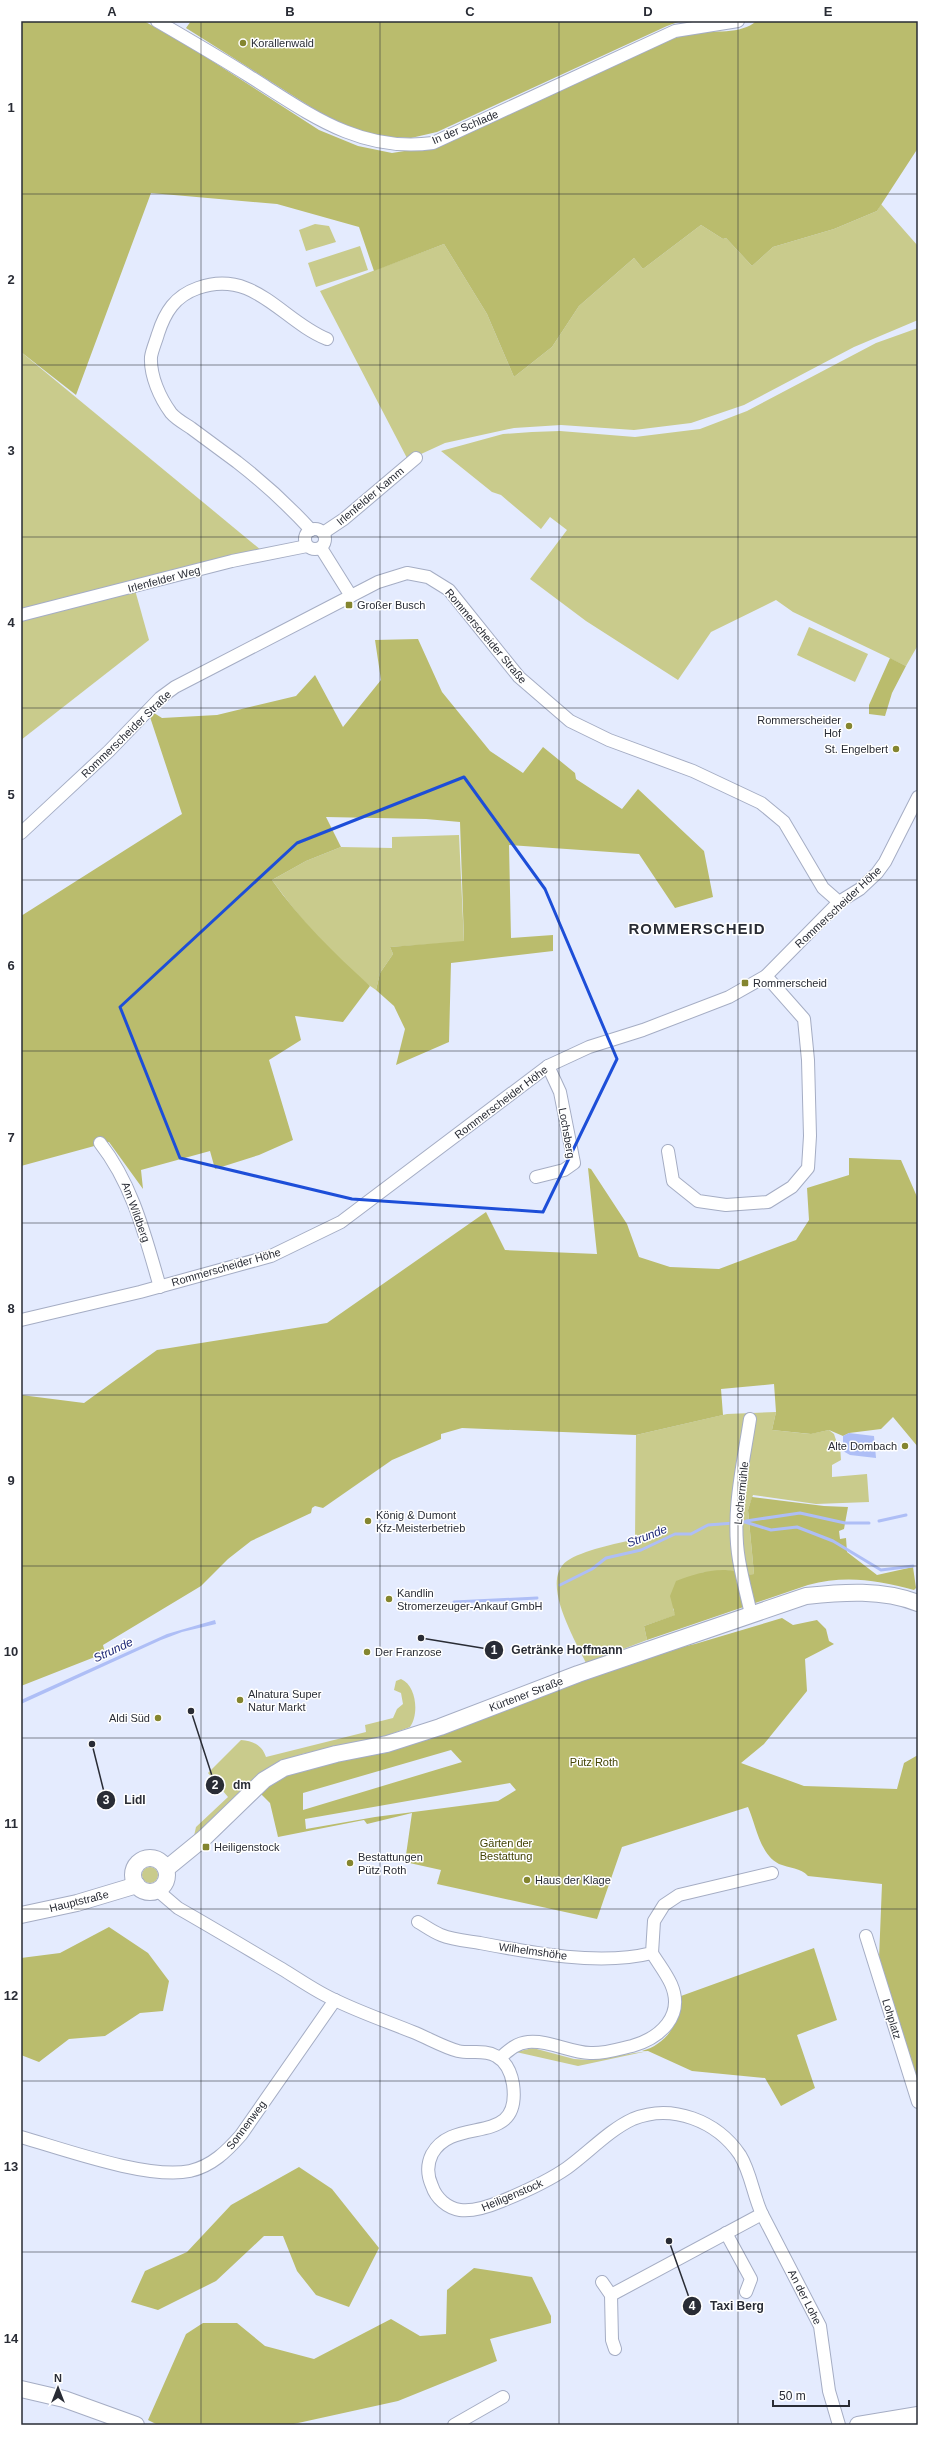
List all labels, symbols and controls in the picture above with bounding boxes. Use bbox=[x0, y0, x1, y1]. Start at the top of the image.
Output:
text: A bbox=[107, 4, 117, 19]
text: B bbox=[285, 4, 295, 19]
text: C bbox=[465, 4, 475, 19]
text: D bbox=[643, 4, 653, 19]
text: E bbox=[824, 4, 833, 19]
place label: Korallenwald bbox=[251, 37, 314, 49]
marker: Korallenwald bbox=[238, 38, 248, 48]
text: 1 bbox=[7, 100, 15, 115]
street label: In der Schlade bbox=[430, 108, 500, 146]
text: 2 bbox=[7, 272, 15, 287]
text: 3 bbox=[7, 443, 15, 458]
street label: Irlenfelder Kamm bbox=[334, 464, 406, 528]
street label: Irlenfelder Weg bbox=[127, 564, 201, 594]
street label: Rommerscheider Straße bbox=[443, 586, 529, 686]
place label: Großer Busch bbox=[357, 599, 425, 611]
marker: Großer Busch bbox=[344, 600, 354, 610]
text: 4 bbox=[7, 615, 15, 630]
street label: Rommerscheider Straße bbox=[79, 688, 173, 780]
place label: Rommerscheider Hof bbox=[757, 714, 842, 739]
marker: Rommerscheider Hof bbox=[844, 721, 854, 731]
place label: St. Engelbert bbox=[824, 743, 888, 755]
marker: St. Engelbert bbox=[891, 744, 901, 754]
text: 5 bbox=[7, 787, 15, 802]
street label: Rommerscheider Höhe bbox=[793, 864, 883, 950]
district label: ROMMERSCHEID bbox=[628, 920, 766, 937]
text: 6 bbox=[7, 958, 15, 973]
place label: Rommerscheid bbox=[753, 977, 827, 989]
marker: Rommerscheid bbox=[740, 978, 750, 988]
street label: Rommerscheider Höhe bbox=[452, 1063, 550, 1141]
street label: Lochsberg bbox=[557, 1107, 577, 1159]
text: 7 bbox=[7, 1130, 15, 1145]
street label: Am Wildberg bbox=[120, 1180, 152, 1244]
street label: Rommerscheider Höhe bbox=[170, 1246, 282, 1288]
text: 8 bbox=[7, 1301, 15, 1316]
place label: Alte Dombach bbox=[828, 1440, 897, 1452]
marker: Alte Dombach bbox=[900, 1441, 910, 1451]
street label: Lochermühle bbox=[732, 1461, 750, 1525]
text: 9 bbox=[7, 1473, 15, 1488]
place label: König & Dumont Kfz-Meisterbetrieb bbox=[376, 1509, 465, 1534]
marker: König & Dumont Kfz-Meisterbetrieb bbox=[363, 1516, 373, 1526]
water label: Strunde bbox=[625, 1522, 669, 1550]
place label: Kandlin Stromerzeuger-Ankauf GmbH bbox=[397, 1587, 543, 1612]
marker: Kandlin Stromerzeuger-Ankauf GmbH bbox=[384, 1594, 394, 1604]
water label: Strunde bbox=[91, 1635, 135, 1665]
callout: Getränke Hoffmann bbox=[484, 1638, 631, 1662]
text: 1 bbox=[491, 1643, 498, 1657]
text: Getränke Hoffmann bbox=[511, 1643, 623, 1657]
text: 10 bbox=[4, 1644, 18, 1659]
place label: Der Franzose bbox=[375, 1646, 442, 1658]
marker: Der Franzose bbox=[362, 1647, 372, 1657]
street label: Kürtener Straße bbox=[487, 1674, 565, 1714]
place label: Alnatura Super Natur Markt bbox=[248, 1688, 322, 1713]
marker: Alnatura Super Natur Markt bbox=[235, 1695, 245, 1705]
place label: Aldi Süd bbox=[109, 1712, 150, 1724]
marker: Aldi Süd bbox=[153, 1713, 163, 1723]
park label: Pütz Roth bbox=[570, 1756, 618, 1768]
callout: dm bbox=[205, 1773, 259, 1797]
text: 2 bbox=[212, 1778, 219, 1792]
text: dm bbox=[233, 1778, 251, 1792]
callout: Lidl bbox=[96, 1788, 153, 1812]
text: 3 bbox=[103, 1793, 110, 1807]
text: Lidl bbox=[124, 1793, 146, 1807]
text: 11 bbox=[4, 1816, 18, 1831]
park label: Gärten der Bestattung bbox=[480, 1837, 533, 1862]
place label: Heiligenstock bbox=[214, 1841, 280, 1853]
marker: Heiligenstock bbox=[201, 1842, 211, 1852]
place label: Bestattungen Pütz Roth bbox=[358, 1851, 423, 1876]
marker: Bestattungen Pütz Roth bbox=[345, 1858, 355, 1868]
place label: Haus der Klage bbox=[535, 1874, 611, 1886]
marker: Haus der Klage bbox=[522, 1875, 532, 1885]
street label: Hauptstraße bbox=[48, 1888, 110, 1914]
street label: Wilhelmshöhe bbox=[498, 1940, 568, 1962]
text: 12 bbox=[4, 1988, 18, 2003]
street label: Lohplatz bbox=[880, 1997, 904, 2041]
street label: Sonnenweg bbox=[224, 2098, 268, 2152]
text: 13 bbox=[4, 2159, 18, 2174]
street label: Heiligenstock bbox=[480, 2177, 545, 2213]
street label: An der Lohe bbox=[786, 2268, 824, 2326]
callout: Taxi Berg bbox=[682, 2294, 772, 2318]
text: 4 bbox=[689, 2299, 696, 2313]
text: Taxi Berg bbox=[710, 2299, 764, 2313]
text: 14 bbox=[4, 2331, 19, 2346]
north arrow bbox=[38, 2368, 78, 2408]
text: N bbox=[54, 2372, 62, 2384]
scale bar bbox=[773, 2382, 849, 2408]
text: 50 m bbox=[779, 2389, 806, 2403]

